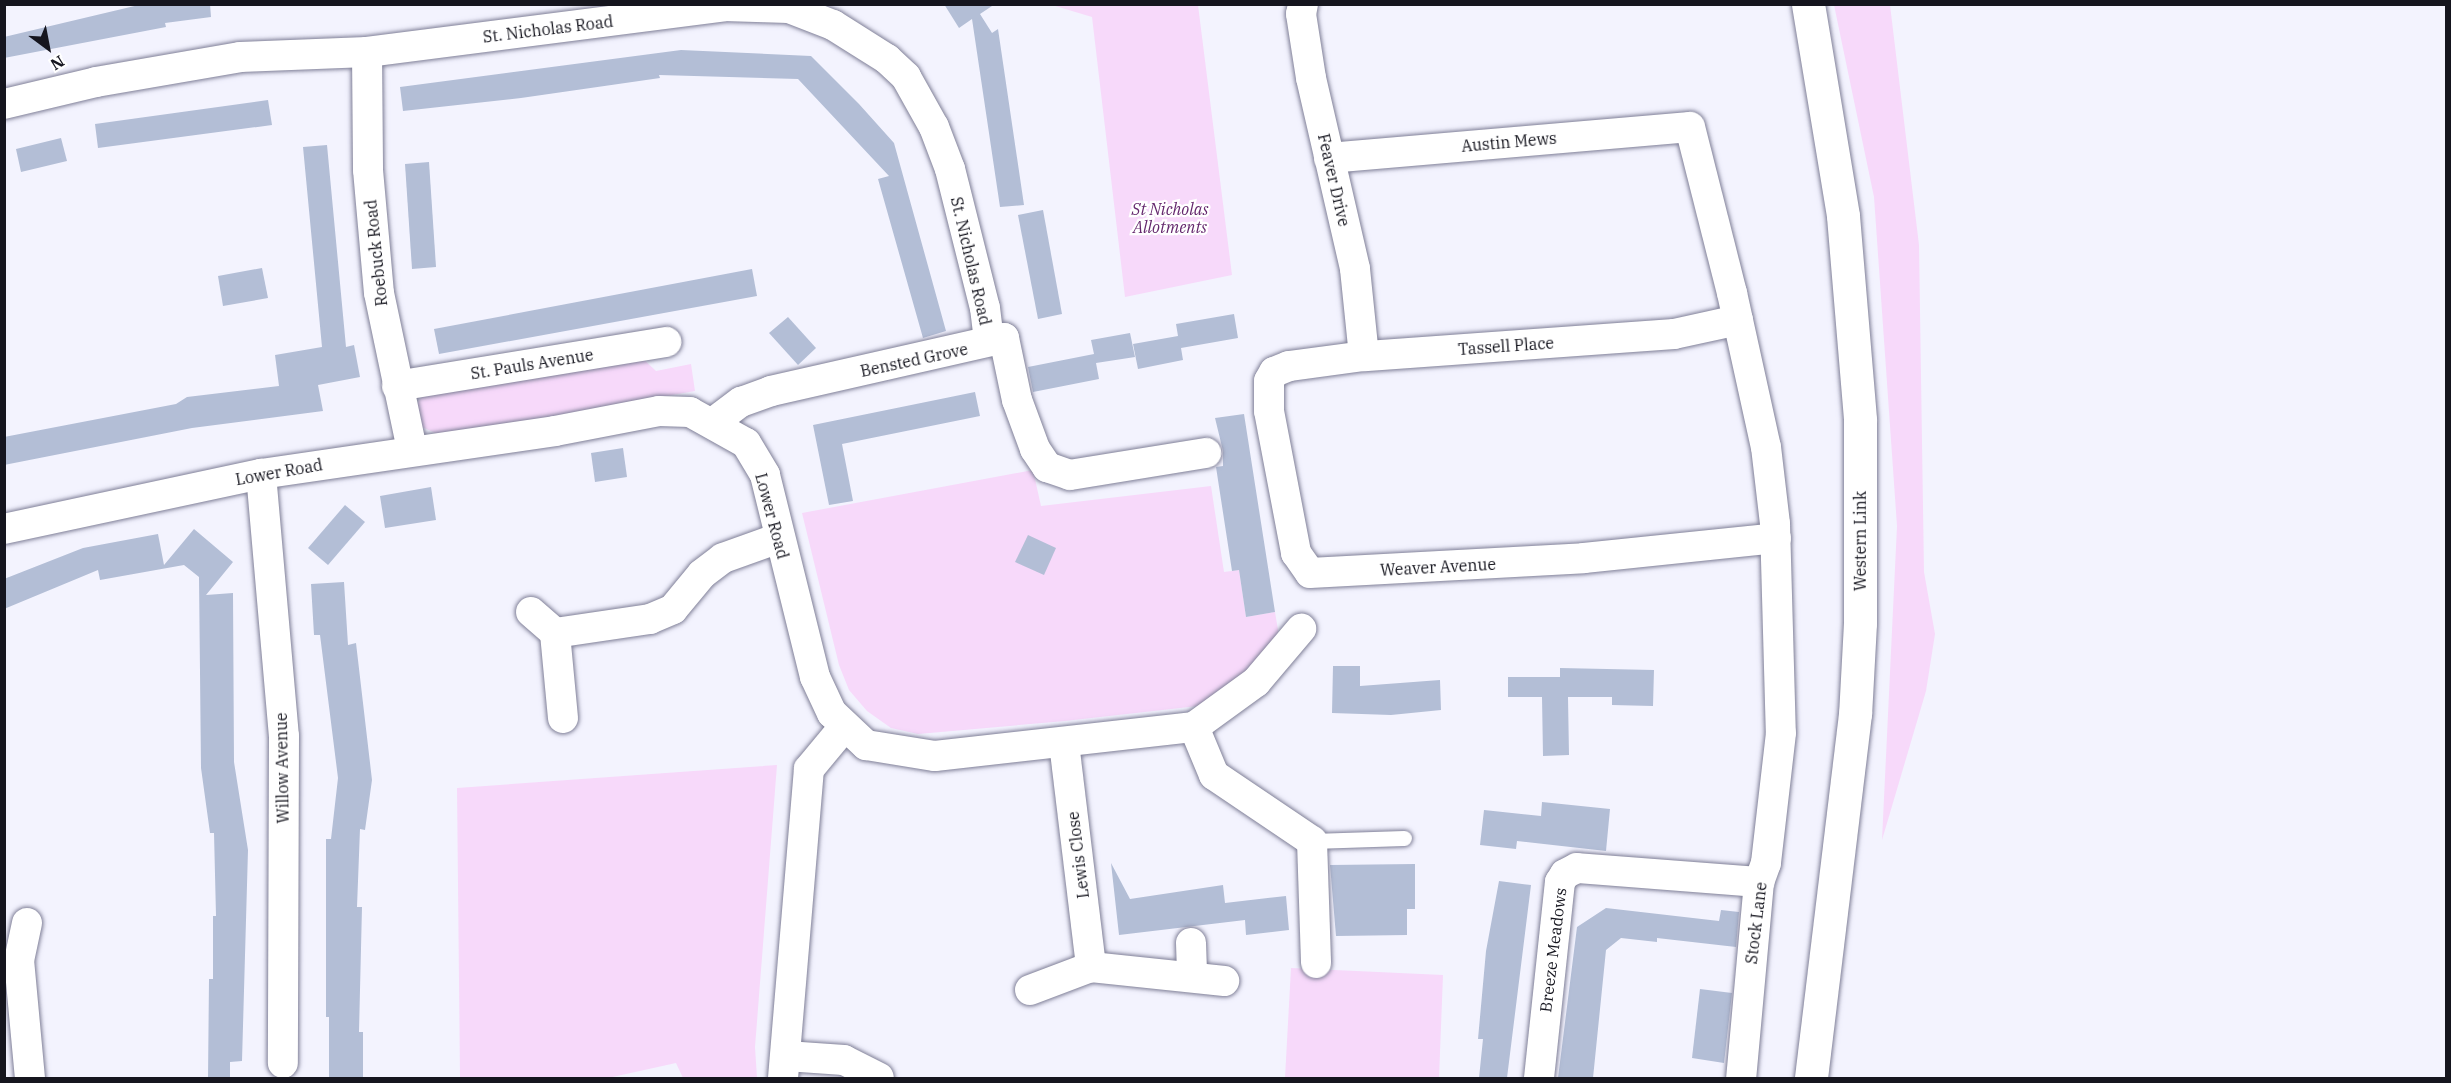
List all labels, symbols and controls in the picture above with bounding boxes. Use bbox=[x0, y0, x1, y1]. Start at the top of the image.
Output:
street label: St. Nicholas Road bbox=[482, 11, 614, 47]
north arrow bbox=[18, 18, 78, 78]
text: N bbox=[47, 51, 68, 75]
street label: Austin Mews bbox=[1461, 128, 1557, 156]
street label: Feaver Drive bbox=[1314, 132, 1354, 228]
street label: St. Nicholas Road bbox=[947, 195, 995, 327]
street label: Roebuck Road bbox=[361, 199, 391, 307]
park label: St Nicholas Allotments bbox=[1132, 199, 1208, 237]
street label: Tassell Place bbox=[1457, 333, 1555, 359]
street label: Bensted Grove bbox=[858, 339, 970, 381]
street label: St. Pauls Avenue bbox=[469, 345, 595, 383]
street label: Lower Road bbox=[234, 455, 324, 489]
street label: Lower Road bbox=[751, 471, 793, 561]
street label: Western Link bbox=[1850, 491, 1870, 591]
street label: Weaver Avenue bbox=[1380, 554, 1496, 580]
street label: Willow Avenue bbox=[271, 712, 293, 824]
street label: Lewis Close bbox=[1063, 810, 1093, 900]
street label: Stock Lane bbox=[1741, 881, 1771, 965]
street label: Breeze Meadows bbox=[1536, 887, 1570, 1013]

